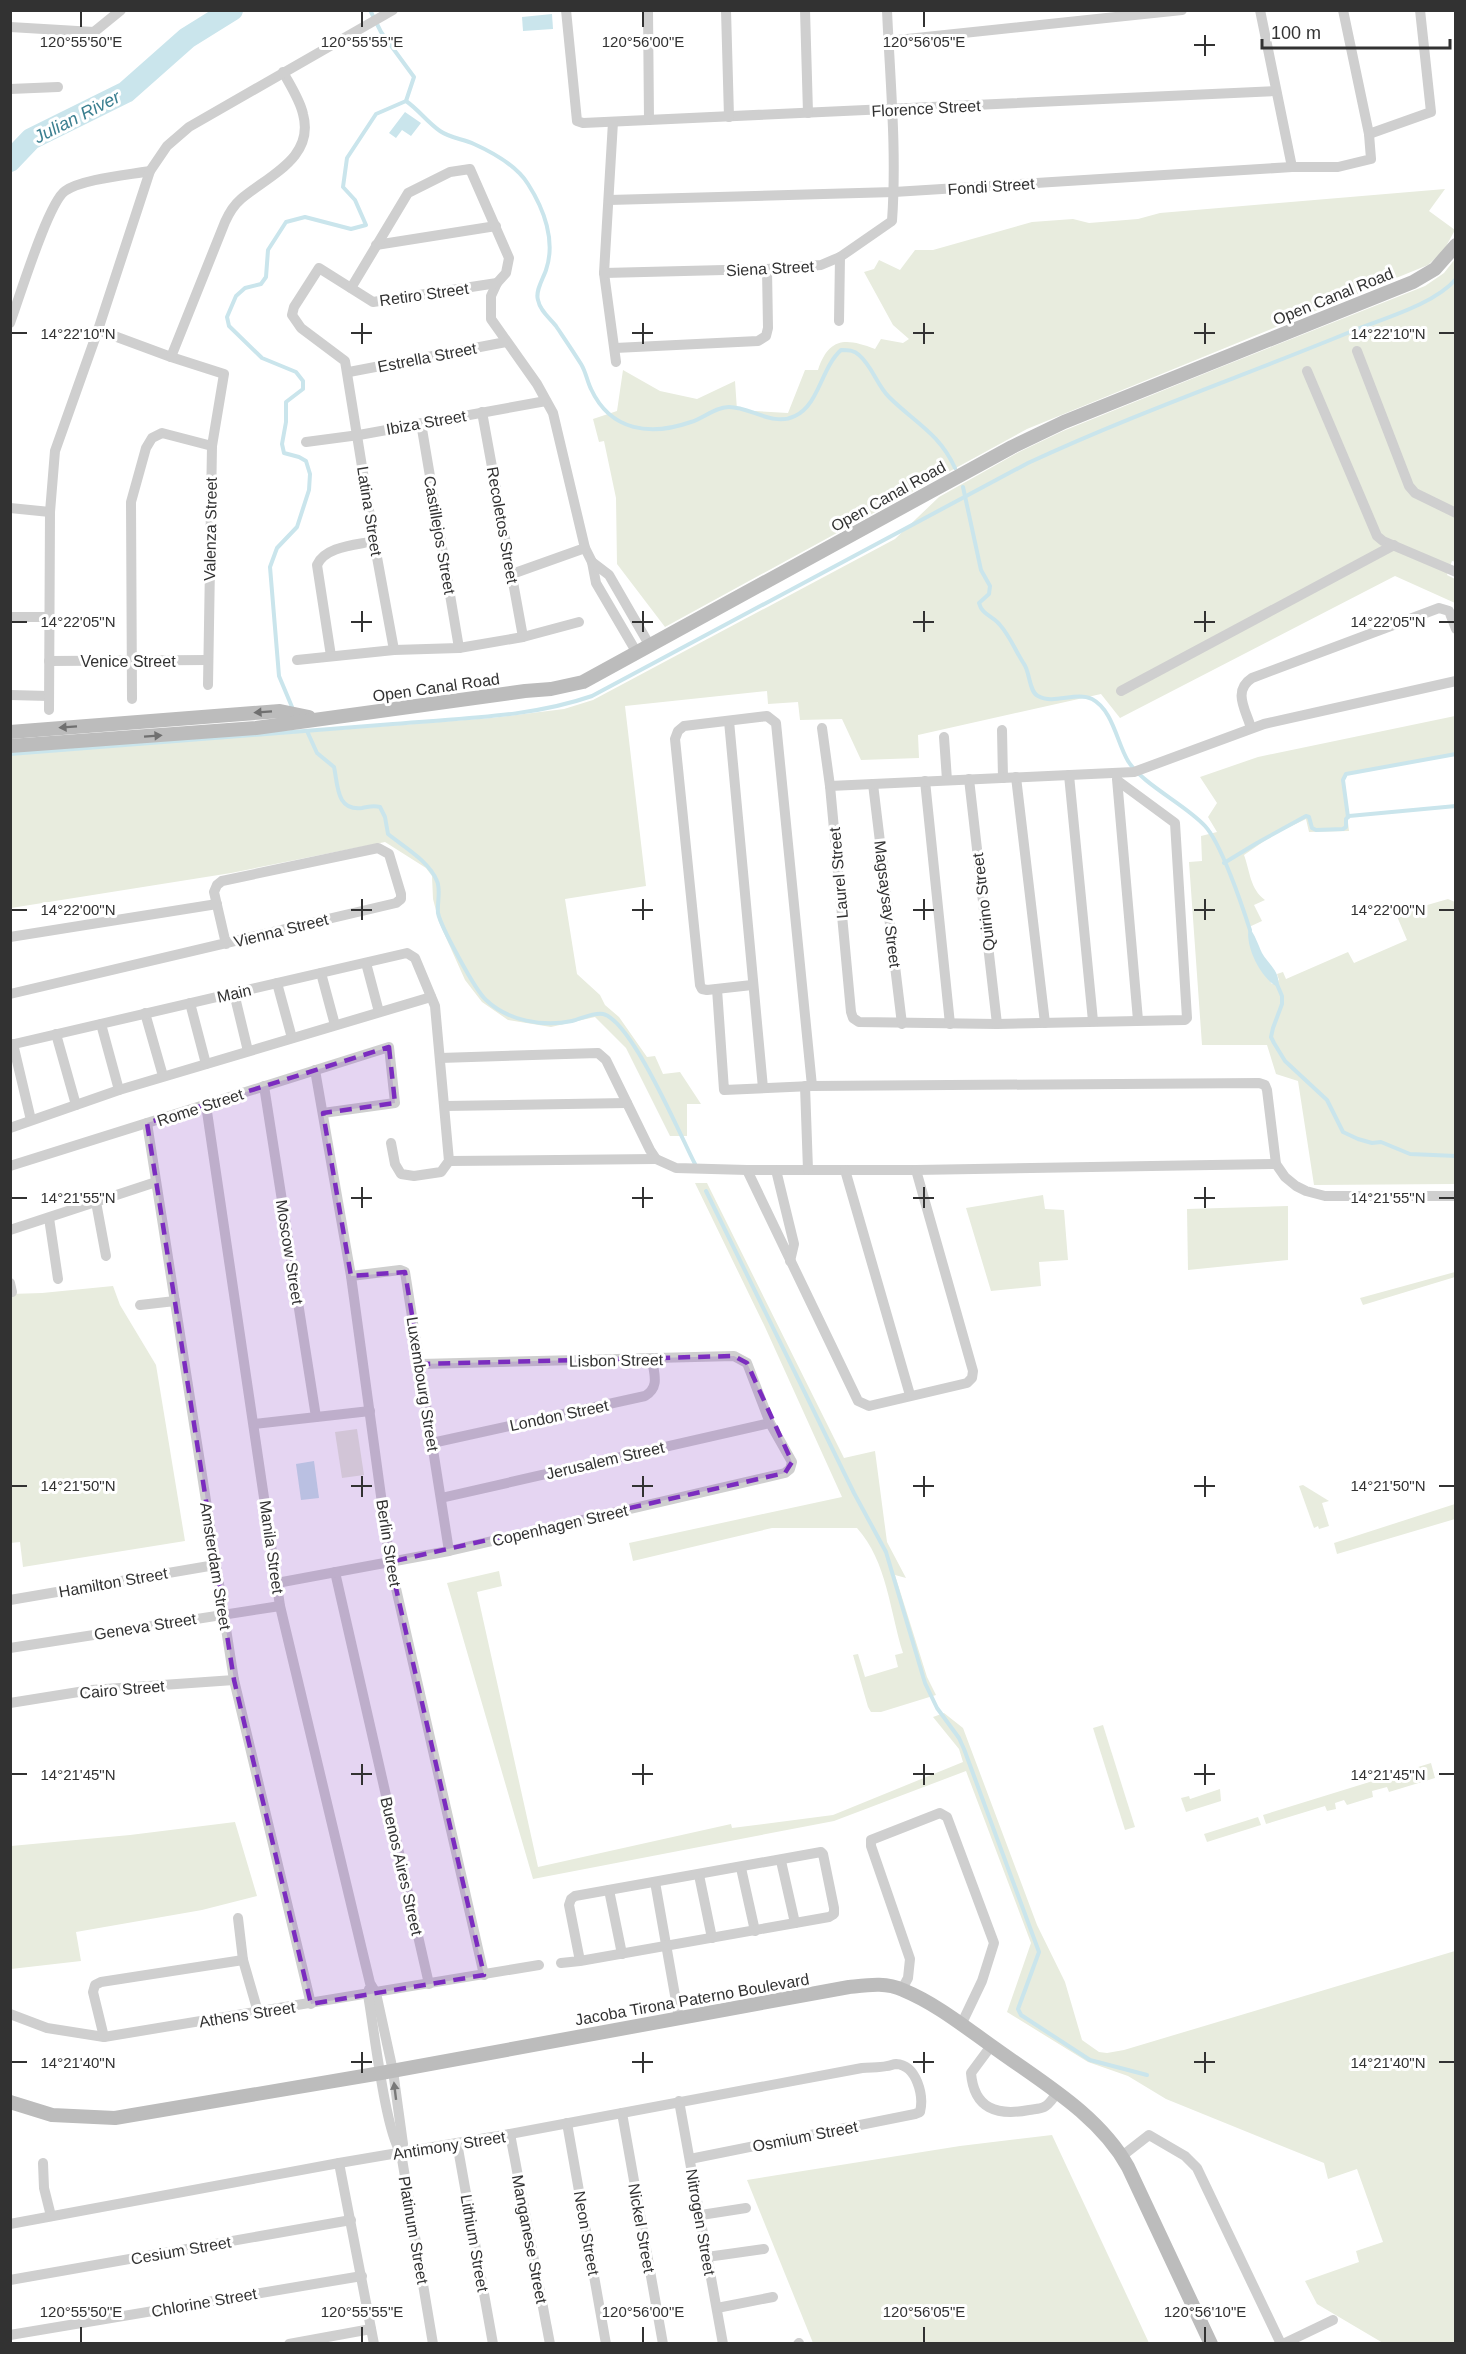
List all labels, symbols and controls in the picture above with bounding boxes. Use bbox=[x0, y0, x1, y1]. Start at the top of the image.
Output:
scale bar bbox=[1262, 12, 1450, 50]
text: 100 m bbox=[1271, 23, 1321, 43]
text: 120°55'50"E bbox=[40, 33, 122, 50]
text: 120°55'55"E bbox=[321, 33, 403, 50]
text: 120°56'00"E bbox=[602, 33, 684, 50]
text: 120°56'05"E bbox=[883, 33, 965, 50]
water label: Julian River bbox=[30, 86, 124, 148]
street label: Florence Street bbox=[871, 97, 982, 120]
street label: Fondi Street bbox=[947, 175, 1036, 198]
street label: Siena Street bbox=[726, 258, 815, 279]
street label: Open Canal Road bbox=[1271, 265, 1396, 328]
street label: Retiro Street bbox=[378, 280, 470, 309]
text: 14°22'10"N bbox=[40, 325, 116, 342]
text: 14°22'10"N bbox=[1350, 325, 1426, 342]
street label: Estrella Street bbox=[376, 339, 479, 375]
street label: Ibiza Street bbox=[385, 407, 468, 438]
street label: Open Canal Road bbox=[828, 458, 948, 535]
street label: Latina Street bbox=[354, 465, 385, 558]
street label: Recoletos Street bbox=[484, 465, 521, 585]
street label: Castillejos Street bbox=[421, 474, 458, 596]
street label: Valenza Street bbox=[201, 476, 220, 581]
text: 14°22'05"N bbox=[40, 613, 116, 630]
text: 14°22'05"N bbox=[1350, 613, 1426, 630]
street label: Venice Street bbox=[80, 653, 176, 670]
street label: Open Canal Road bbox=[371, 670, 501, 705]
one-way arrow bbox=[253, 707, 272, 717]
one-way arrow bbox=[59, 722, 78, 732]
one-way arrow bbox=[143, 731, 162, 741]
street label: Laurel Street bbox=[826, 826, 851, 919]
street label: Magsaysay Street bbox=[871, 839, 904, 969]
street label: Quirino Street bbox=[969, 851, 998, 952]
text: 14°22'00"N bbox=[40, 901, 116, 918]
text: 14°22'00"N bbox=[1350, 901, 1426, 918]
street label: Vienna Street bbox=[232, 910, 331, 950]
street label: Main bbox=[215, 981, 253, 1006]
street label: Rome Street bbox=[155, 1085, 246, 1129]
text: 14°21'55"N bbox=[40, 1189, 116, 1206]
text: 14°21'55"N bbox=[1350, 1189, 1426, 1206]
street label: Moscow Street bbox=[273, 1198, 306, 1306]
street label: Luxembourg Street bbox=[403, 1316, 442, 1453]
street label: Lisbon Street bbox=[569, 1351, 664, 1370]
street label: London Street bbox=[508, 1397, 611, 1434]
street label: Jerusalem Street bbox=[544, 1438, 666, 1482]
text: 14°21'50"N bbox=[40, 1477, 116, 1494]
text: 14°21'50"N bbox=[1350, 1477, 1426, 1494]
street label: Berlin Street bbox=[373, 1498, 404, 1588]
street label: Manila Street bbox=[257, 1499, 287, 1595]
street label: Amsterdam Street bbox=[197, 1501, 234, 1632]
street label: Copenhagen Street bbox=[491, 1501, 630, 1549]
street label: Hamilton Street bbox=[57, 1564, 169, 1600]
street label: Geneva Street bbox=[93, 1610, 198, 1643]
street label: Cairo Street bbox=[79, 1677, 166, 1702]
text: 14°21'45"N bbox=[40, 1766, 116, 1783]
text: 14°21'45"N bbox=[1350, 1766, 1426, 1783]
street label: Buenos Aires Street bbox=[377, 1795, 426, 1937]
street label: Jacoba Tirona Paterno Boulevard bbox=[574, 1971, 811, 2028]
street label: Athens Street bbox=[198, 1998, 297, 2030]
text: 14°21'40"N bbox=[40, 2054, 116, 2071]
text: 14°21'40"N bbox=[1350, 2054, 1426, 2071]
one-way arrow bbox=[391, 2081, 400, 2100]
street label: Osmium Street bbox=[751, 2118, 860, 2155]
street label: Antimony Street bbox=[392, 2128, 507, 2163]
street label: Nitrogen Street bbox=[683, 2168, 718, 2277]
street label: Manganese Street bbox=[509, 2173, 550, 2305]
street label: Platinum Street bbox=[396, 2175, 431, 2286]
street label: Nickel Street bbox=[625, 2182, 658, 2275]
street label: Neon Street bbox=[571, 2190, 602, 2277]
street label: Lithium Street bbox=[458, 2193, 492, 2294]
street label: Cesium Street bbox=[130, 2233, 233, 2268]
street label: Chlorine Street bbox=[150, 2285, 259, 2320]
text: 120°55'50"E bbox=[40, 2303, 122, 2320]
text: 120°55'55"E bbox=[321, 2303, 403, 2320]
text: 120°56'00"E bbox=[602, 2303, 684, 2320]
text: 120°56'05"E bbox=[883, 2303, 965, 2320]
text: 120°56'10"E bbox=[1164, 2303, 1246, 2320]

